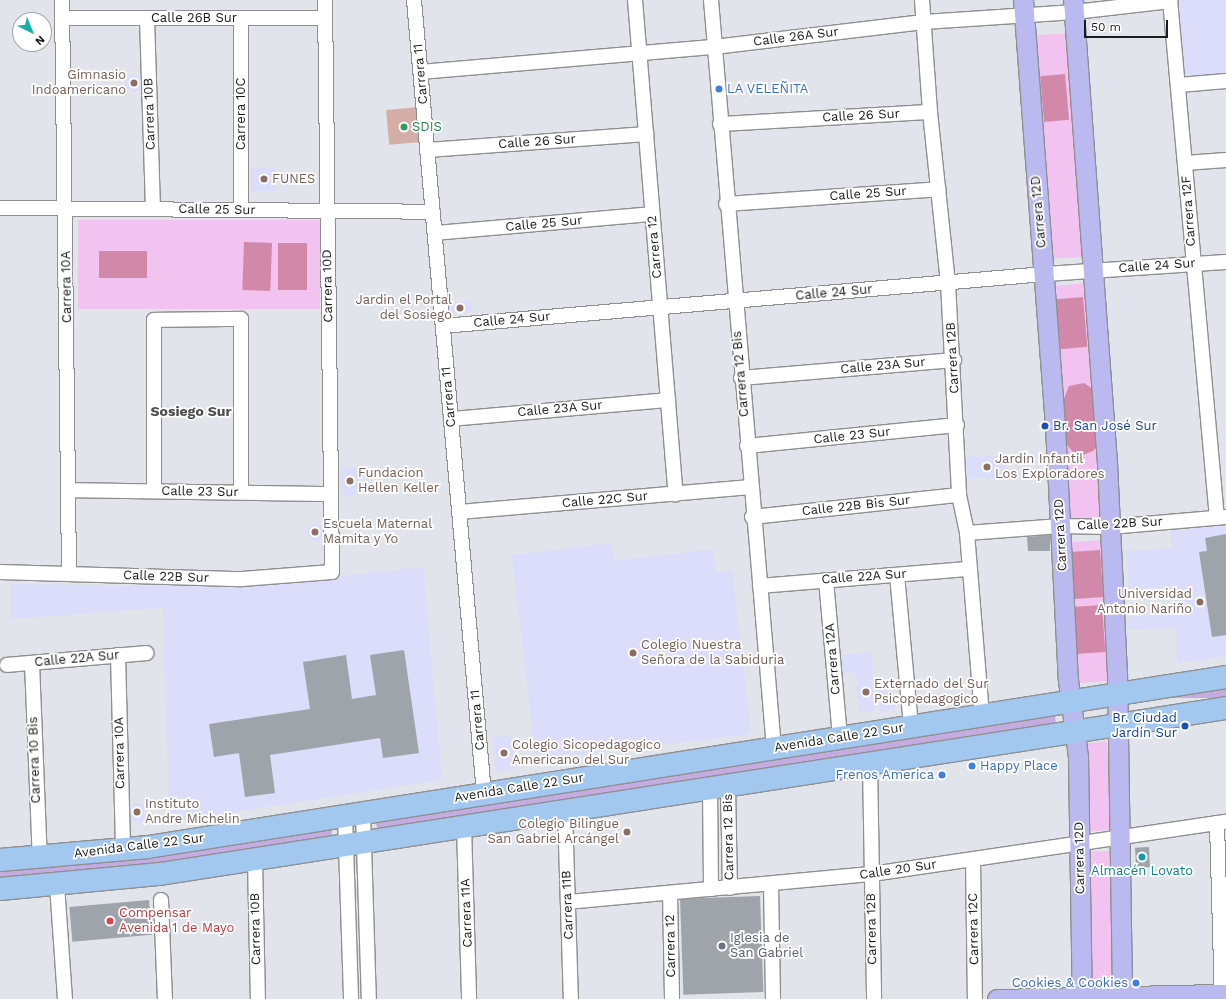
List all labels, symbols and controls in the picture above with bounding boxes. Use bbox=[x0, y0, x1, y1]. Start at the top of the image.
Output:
street label: Calle 26B Sur bbox=[151, 10, 237, 26]
north arrow bbox=[12, 12, 52, 52]
scale bar bbox=[1086, 12, 1170, 38]
text: 50 m bbox=[1091, 20, 1121, 34]
street label: Calle 26A Sur bbox=[752, 24, 840, 50]
text: N bbox=[32, 33, 47, 48]
street label: Carrera 11 bbox=[411, 43, 431, 105]
place label: Gimnasio Indoamericano bbox=[32, 68, 126, 99]
street label: Carrera 10B bbox=[141, 77, 159, 151]
street label: Carrera 10C bbox=[233, 77, 249, 151]
marker: Gimnasio Indoamericano bbox=[129, 78, 139, 88]
place label: LA VELEÑITA bbox=[727, 81, 809, 97]
marker: LA VELEÑITA bbox=[714, 84, 724, 94]
street label: Calle 26 Sur bbox=[822, 106, 900, 126]
place label: SDIS bbox=[412, 119, 442, 135]
marker: SDIS bbox=[399, 122, 409, 132]
street label: Calle 26 Sur bbox=[498, 132, 576, 152]
place label: FUNES bbox=[272, 171, 315, 187]
marker: FUNES bbox=[259, 174, 269, 184]
street label: Carrera 12D bbox=[1028, 175, 1050, 249]
street label: Carrera 12F bbox=[1179, 175, 1199, 247]
street label: Calle 25 Sur bbox=[829, 184, 907, 204]
street label: Calle 25 Sur bbox=[178, 202, 256, 218]
street label: Calle 25 Sur bbox=[505, 213, 583, 235]
street label: Carrera 12 bbox=[644, 215, 666, 279]
street label: Carrera 10D bbox=[320, 249, 336, 323]
street label: Carrera 10A bbox=[59, 250, 75, 324]
street label: Calle 24 Sur bbox=[1118, 256, 1196, 276]
street label: Calle 24 Sur bbox=[795, 282, 873, 304]
place label: Jardin el Portal del Sosiego bbox=[355, 293, 452, 324]
marker: Jardin el Portal del Sosiego bbox=[455, 303, 465, 313]
street label: Calle 24 Sur bbox=[473, 309, 551, 331]
street label: Carrera 12B bbox=[943, 322, 963, 394]
street label: Carrera 12 Bis bbox=[729, 330, 753, 418]
street label: Calle 23A Sur bbox=[840, 354, 926, 378]
street label: Carrera 11 bbox=[439, 366, 459, 428]
street label: Calle 23A Sur bbox=[517, 397, 603, 421]
district label: Sosiego Sur bbox=[151, 403, 231, 419]
place label: Br. San José Sur bbox=[1053, 418, 1157, 434]
marker: Br. San José Sur bbox=[1040, 421, 1050, 431]
street label: Calle 23 Sur bbox=[813, 424, 891, 448]
place label: Jardín Infantil Los Exploradores bbox=[995, 452, 1105, 483]
marker: Jardín Infantil Los Exploradores bbox=[982, 462, 992, 472]
place label: Fundacion Hellen Keller bbox=[358, 466, 439, 497]
marker: Fundacion Hellen Keller bbox=[345, 476, 355, 486]
street label: Calle 23 Sur bbox=[161, 484, 239, 500]
street label: Calle 22C Sur bbox=[561, 488, 649, 512]
street label: Calle 22B Bis Sur bbox=[801, 493, 911, 519]
street label: Carrera 12D bbox=[1051, 498, 1071, 572]
street label: Calle 22B Sur bbox=[1077, 514, 1163, 534]
place label: Escuela Maternal Mamita y Yo bbox=[323, 517, 432, 548]
marker: Escuela Maternal Mamita y Yo bbox=[310, 527, 320, 537]
street label: Calle 22A Sur bbox=[821, 566, 907, 588]
street label: Calle 22B Sur bbox=[123, 568, 209, 586]
place label: Universidad Antonio Nariño bbox=[1097, 587, 1192, 618]
marker: Universidad Antonio Nariño bbox=[1195, 597, 1205, 607]
street label: Carrera 12A bbox=[822, 622, 844, 696]
place label: Colegio Nuestra Señora de la Sabiduria bbox=[641, 638, 785, 669]
street label: Calle 22A Sur bbox=[34, 647, 120, 671]
marker: Colegio Nuestra Señora de la Sabiduria bbox=[628, 648, 638, 658]
place label: Externado del Sur Psicopedagogico bbox=[874, 677, 989, 708]
marker: Externado del Sur Psicopedagogico bbox=[861, 687, 871, 697]
street label: Carrera 11 bbox=[468, 689, 488, 751]
place label: Br. Ciudad Jardín Sur bbox=[1112, 711, 1177, 742]
street label: Carrera 10 Bis bbox=[26, 716, 44, 804]
street label: Carrera 10A bbox=[112, 716, 128, 790]
street label: Avenida Calle 22 Sur bbox=[773, 720, 905, 756]
marker: Br. Ciudad Jardín Sur bbox=[1180, 721, 1190, 731]
place label: Colegio Sicopedagogico Americano del Sur bbox=[512, 738, 661, 769]
marker: Colegio Sicopedagogico Americano del Sur bbox=[499, 748, 509, 758]
place label: Happy Place bbox=[980, 758, 1058, 774]
marker: Happy Place bbox=[967, 761, 977, 771]
place label: Frenos America bbox=[835, 767, 934, 783]
street label: Avenida Calle 22 Sur bbox=[453, 770, 585, 806]
marker: Frenos America bbox=[937, 770, 947, 780]
street label: Carrera 12 Bis bbox=[720, 793, 738, 881]
place label: Instituto Andre Michelin bbox=[145, 797, 240, 828]
marker: Instituto Andre Michelin bbox=[132, 807, 142, 817]
place label: Colegio Bilingue San Gabriel Arcángel bbox=[487, 817, 619, 848]
street label: Carrera 12D bbox=[1072, 821, 1088, 895]
marker: Colegio Bilingue San Gabriel Arcángel bbox=[622, 827, 632, 837]
street label: Avenida Calle 22 Sur bbox=[73, 830, 205, 862]
marker: Almacén Lovato bbox=[1137, 852, 1147, 862]
street label: Calle 20 Sur bbox=[858, 857, 938, 883]
place label: Almacén Lovato bbox=[1091, 863, 1193, 879]
street label: Carrera 11B bbox=[559, 870, 577, 940]
street label: Carrera 11A bbox=[458, 878, 476, 948]
street label: Carrera 10B bbox=[248, 893, 264, 965]
street label: Carrera 12B bbox=[864, 893, 880, 965]
street label: Carrera 12C bbox=[966, 893, 982, 965]
place label: Compensar Avenida 1 de Mayo bbox=[119, 906, 235, 937]
street label: Carrera 12 bbox=[663, 914, 679, 978]
marker: Compensar Avenida 1 de Mayo bbox=[104, 915, 116, 927]
place label: Iglesia de San Gabriel bbox=[730, 931, 803, 962]
marker: Iglesia de San Gabriel bbox=[717, 941, 727, 951]
place label: Cookies & Cookies bbox=[1012, 975, 1128, 991]
marker: Cookies & Cookies bbox=[1131, 978, 1141, 988]

